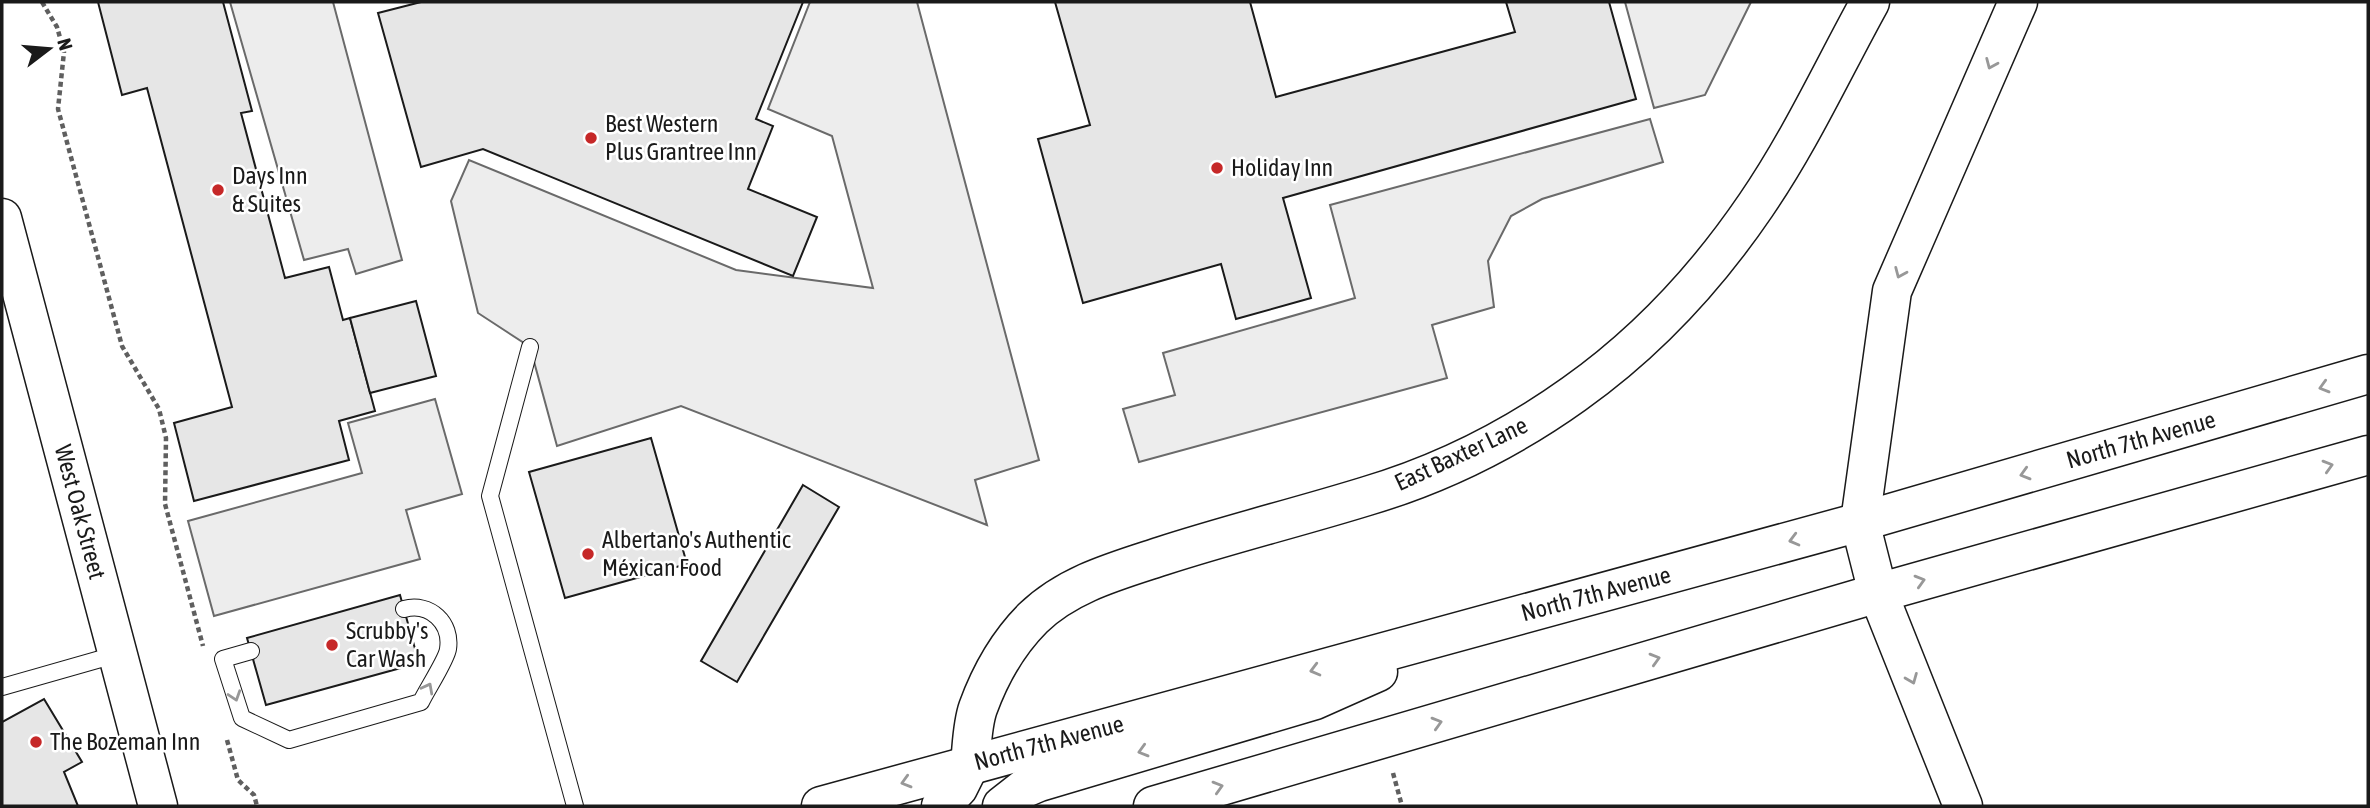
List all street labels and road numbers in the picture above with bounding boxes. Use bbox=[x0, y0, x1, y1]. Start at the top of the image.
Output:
street label: North 7th Avenue bbox=[2063, 405, 2218, 474]
street label: East Baxter Lane bbox=[1390, 411, 1531, 496]
street label: West Oak Street bbox=[50, 442, 111, 582]
street label: North 7th Avenue bbox=[1518, 561, 1674, 626]
street label: North 7th Avenue bbox=[971, 710, 1127, 775]

